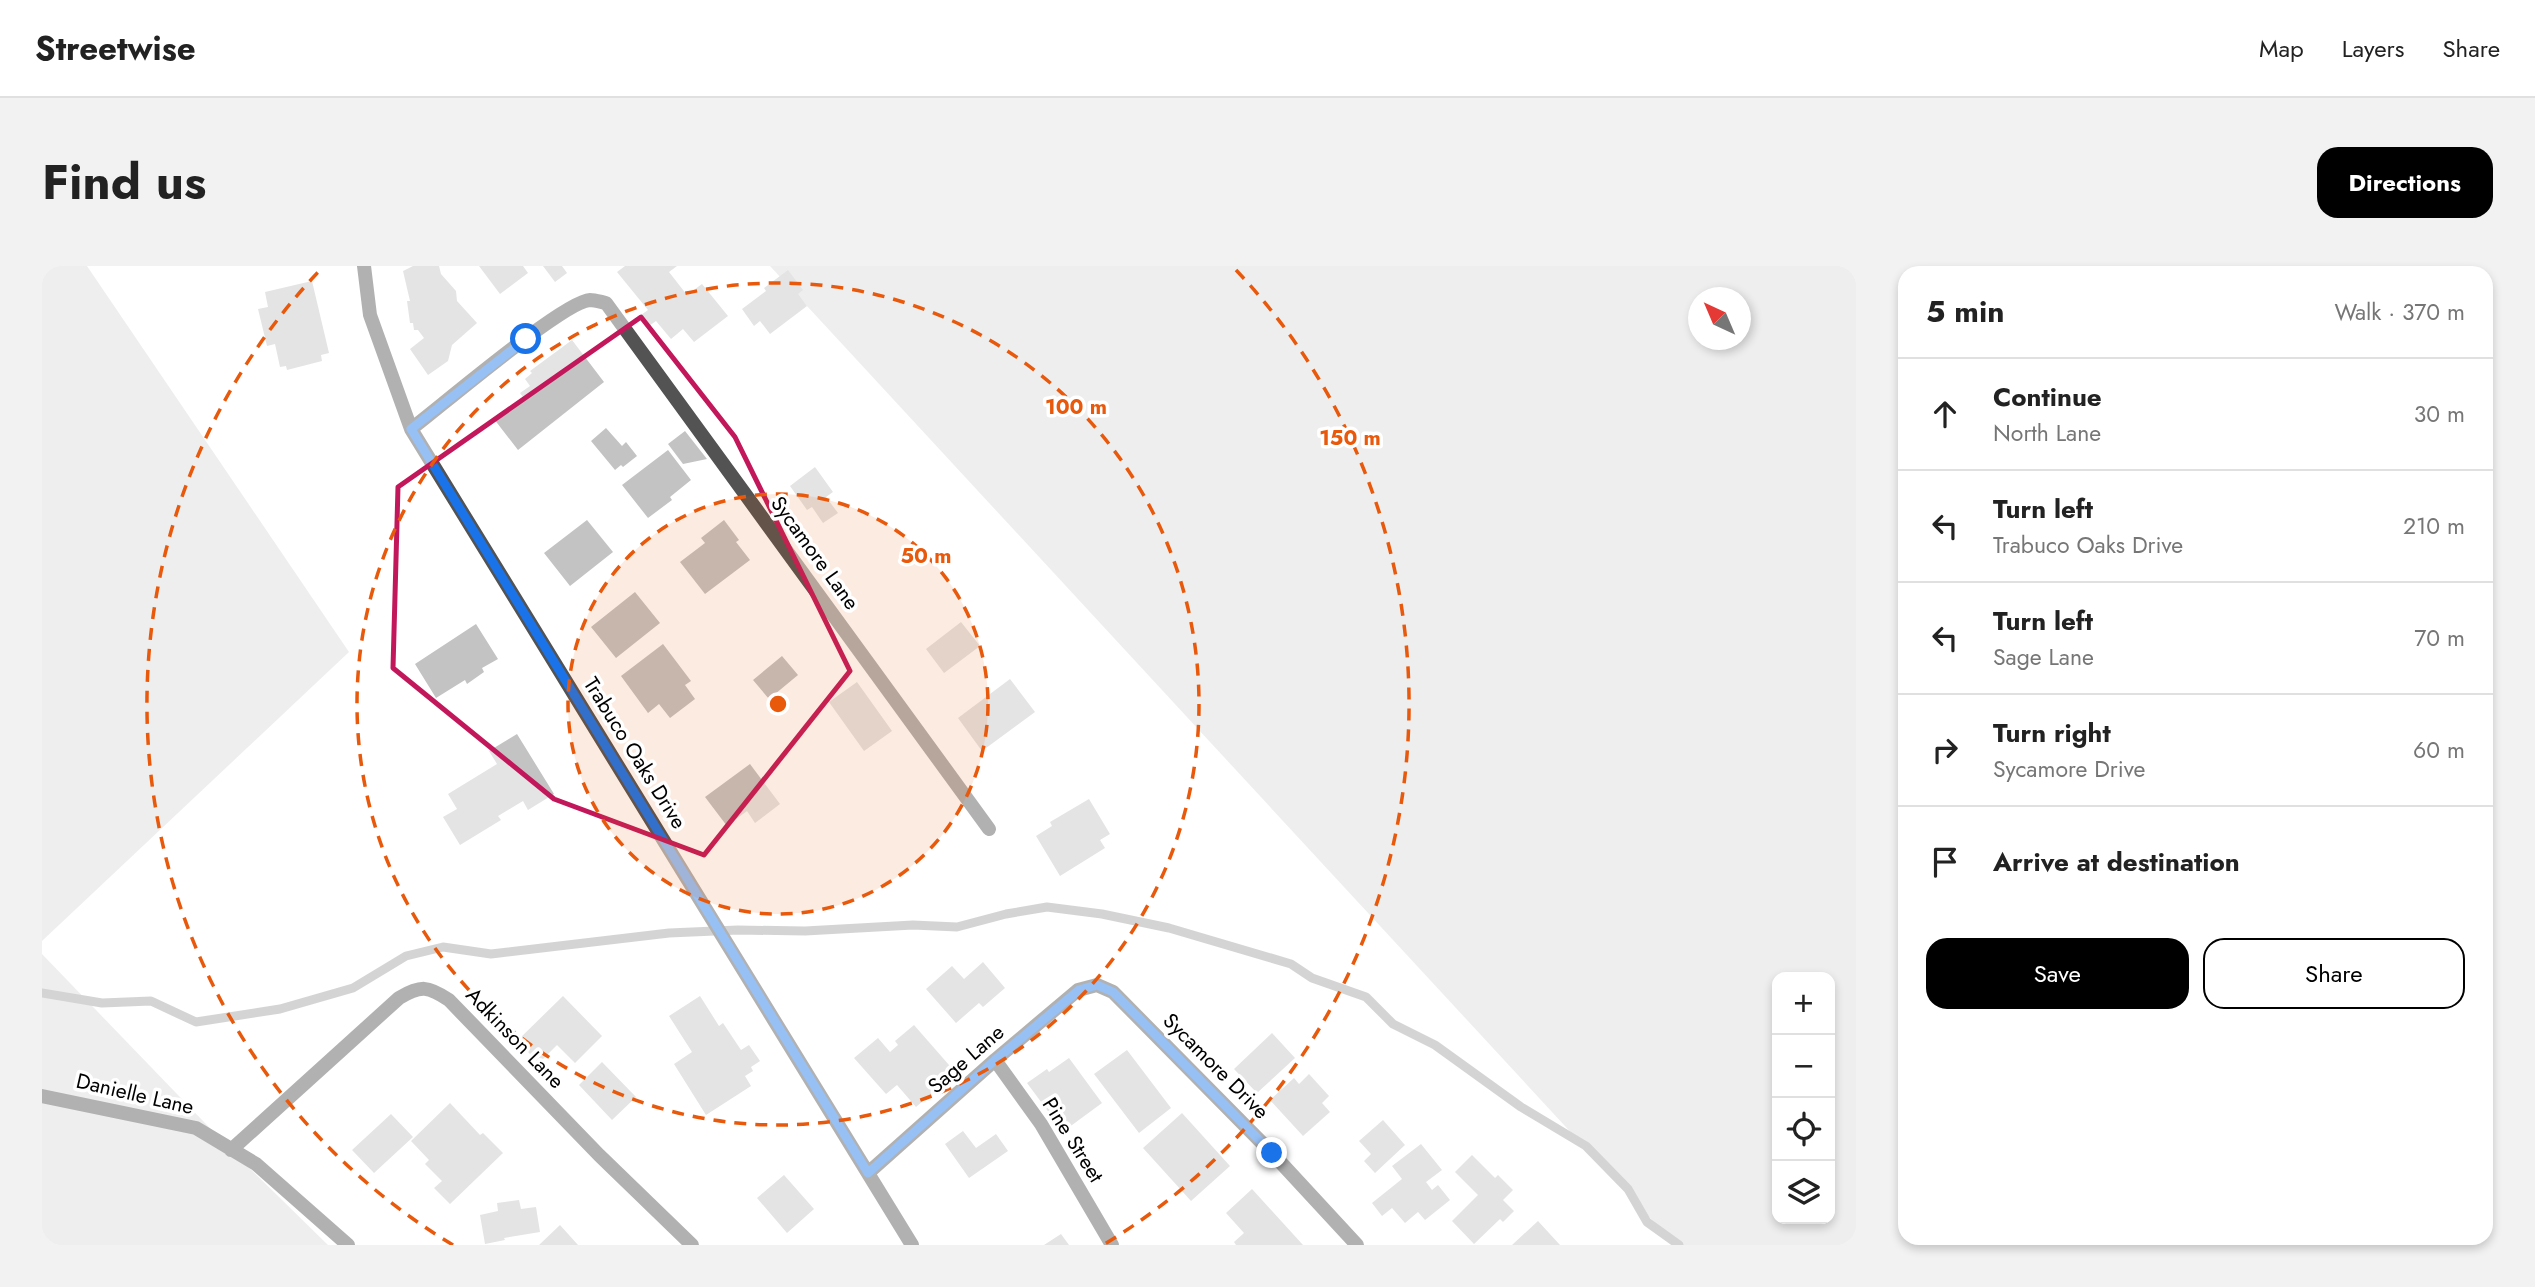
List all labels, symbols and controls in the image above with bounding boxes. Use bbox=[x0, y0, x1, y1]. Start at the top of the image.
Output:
text: Streetwise bbox=[35, 25, 196, 72]
text: Map bbox=[2259, 31, 2304, 66]
text: Layers bbox=[2342, 31, 2404, 66]
text: Share bbox=[2442, 31, 2500, 66]
text: Find us bbox=[42, 147, 206, 217]
button: Directions bbox=[2317, 147, 2493, 218]
north arrow bbox=[1688, 287, 1751, 350]
text: 5 min bbox=[1926, 290, 2004, 333]
text: Walk · 370 m bbox=[2334, 295, 2465, 329]
route start bbox=[510, 323, 541, 354]
text: Continue bbox=[1993, 378, 2102, 416]
text: 100 m bbox=[1045, 392, 1107, 422]
icon: ahead bbox=[1926, 395, 1964, 433]
text: 30 m bbox=[2414, 397, 2465, 431]
text: North Lane bbox=[1993, 416, 2101, 450]
text: 150 m bbox=[1319, 423, 1381, 453]
street label: Sycamore Lane bbox=[764, 490, 867, 616]
text: Turn left bbox=[1993, 490, 2093, 528]
icon: left bbox=[1926, 507, 1964, 545]
text: 210 m bbox=[2403, 509, 2465, 543]
text: Trabuco Oaks Drive bbox=[1993, 528, 2183, 562]
text: 50 m bbox=[901, 541, 951, 571]
text: Turn left bbox=[1993, 602, 2093, 640]
icon: left bbox=[1926, 619, 1964, 657]
text: 70 m bbox=[2414, 621, 2465, 655]
text: Sage Lane bbox=[1993, 640, 2094, 674]
street label: Trabuco Oaks Drive bbox=[576, 671, 694, 835]
centre of rings bbox=[766, 692, 790, 716]
text: Turn right bbox=[1993, 714, 2111, 752]
icon: right bbox=[1926, 731, 1964, 769]
text: 60 m bbox=[2413, 733, 2465, 767]
text: Sycamore Drive bbox=[1993, 752, 2145, 786]
icon: arrive bbox=[1926, 843, 1964, 881]
text: Arrive at destination bbox=[1993, 843, 2240, 881]
button: Save bbox=[1926, 938, 2189, 1009]
button: Share bbox=[2203, 938, 2465, 1009]
map controls bbox=[1772, 972, 1835, 1224]
button: + bbox=[1772, 972, 1835, 1035]
street label: Adkinson Lane bbox=[459, 981, 571, 1095]
street label: Sycamore Drive bbox=[1156, 1006, 1276, 1126]
street label: Sage Lane bbox=[921, 1017, 1011, 1101]
button: − bbox=[1772, 1035, 1835, 1098]
street label: Danielle Lane bbox=[73, 1066, 197, 1122]
street label: Pine Street bbox=[1035, 1092, 1111, 1188]
button: locate bbox=[1772, 1098, 1835, 1161]
route end bbox=[1256, 1137, 1287, 1168]
button: layers bbox=[1772, 1161, 1835, 1224]

